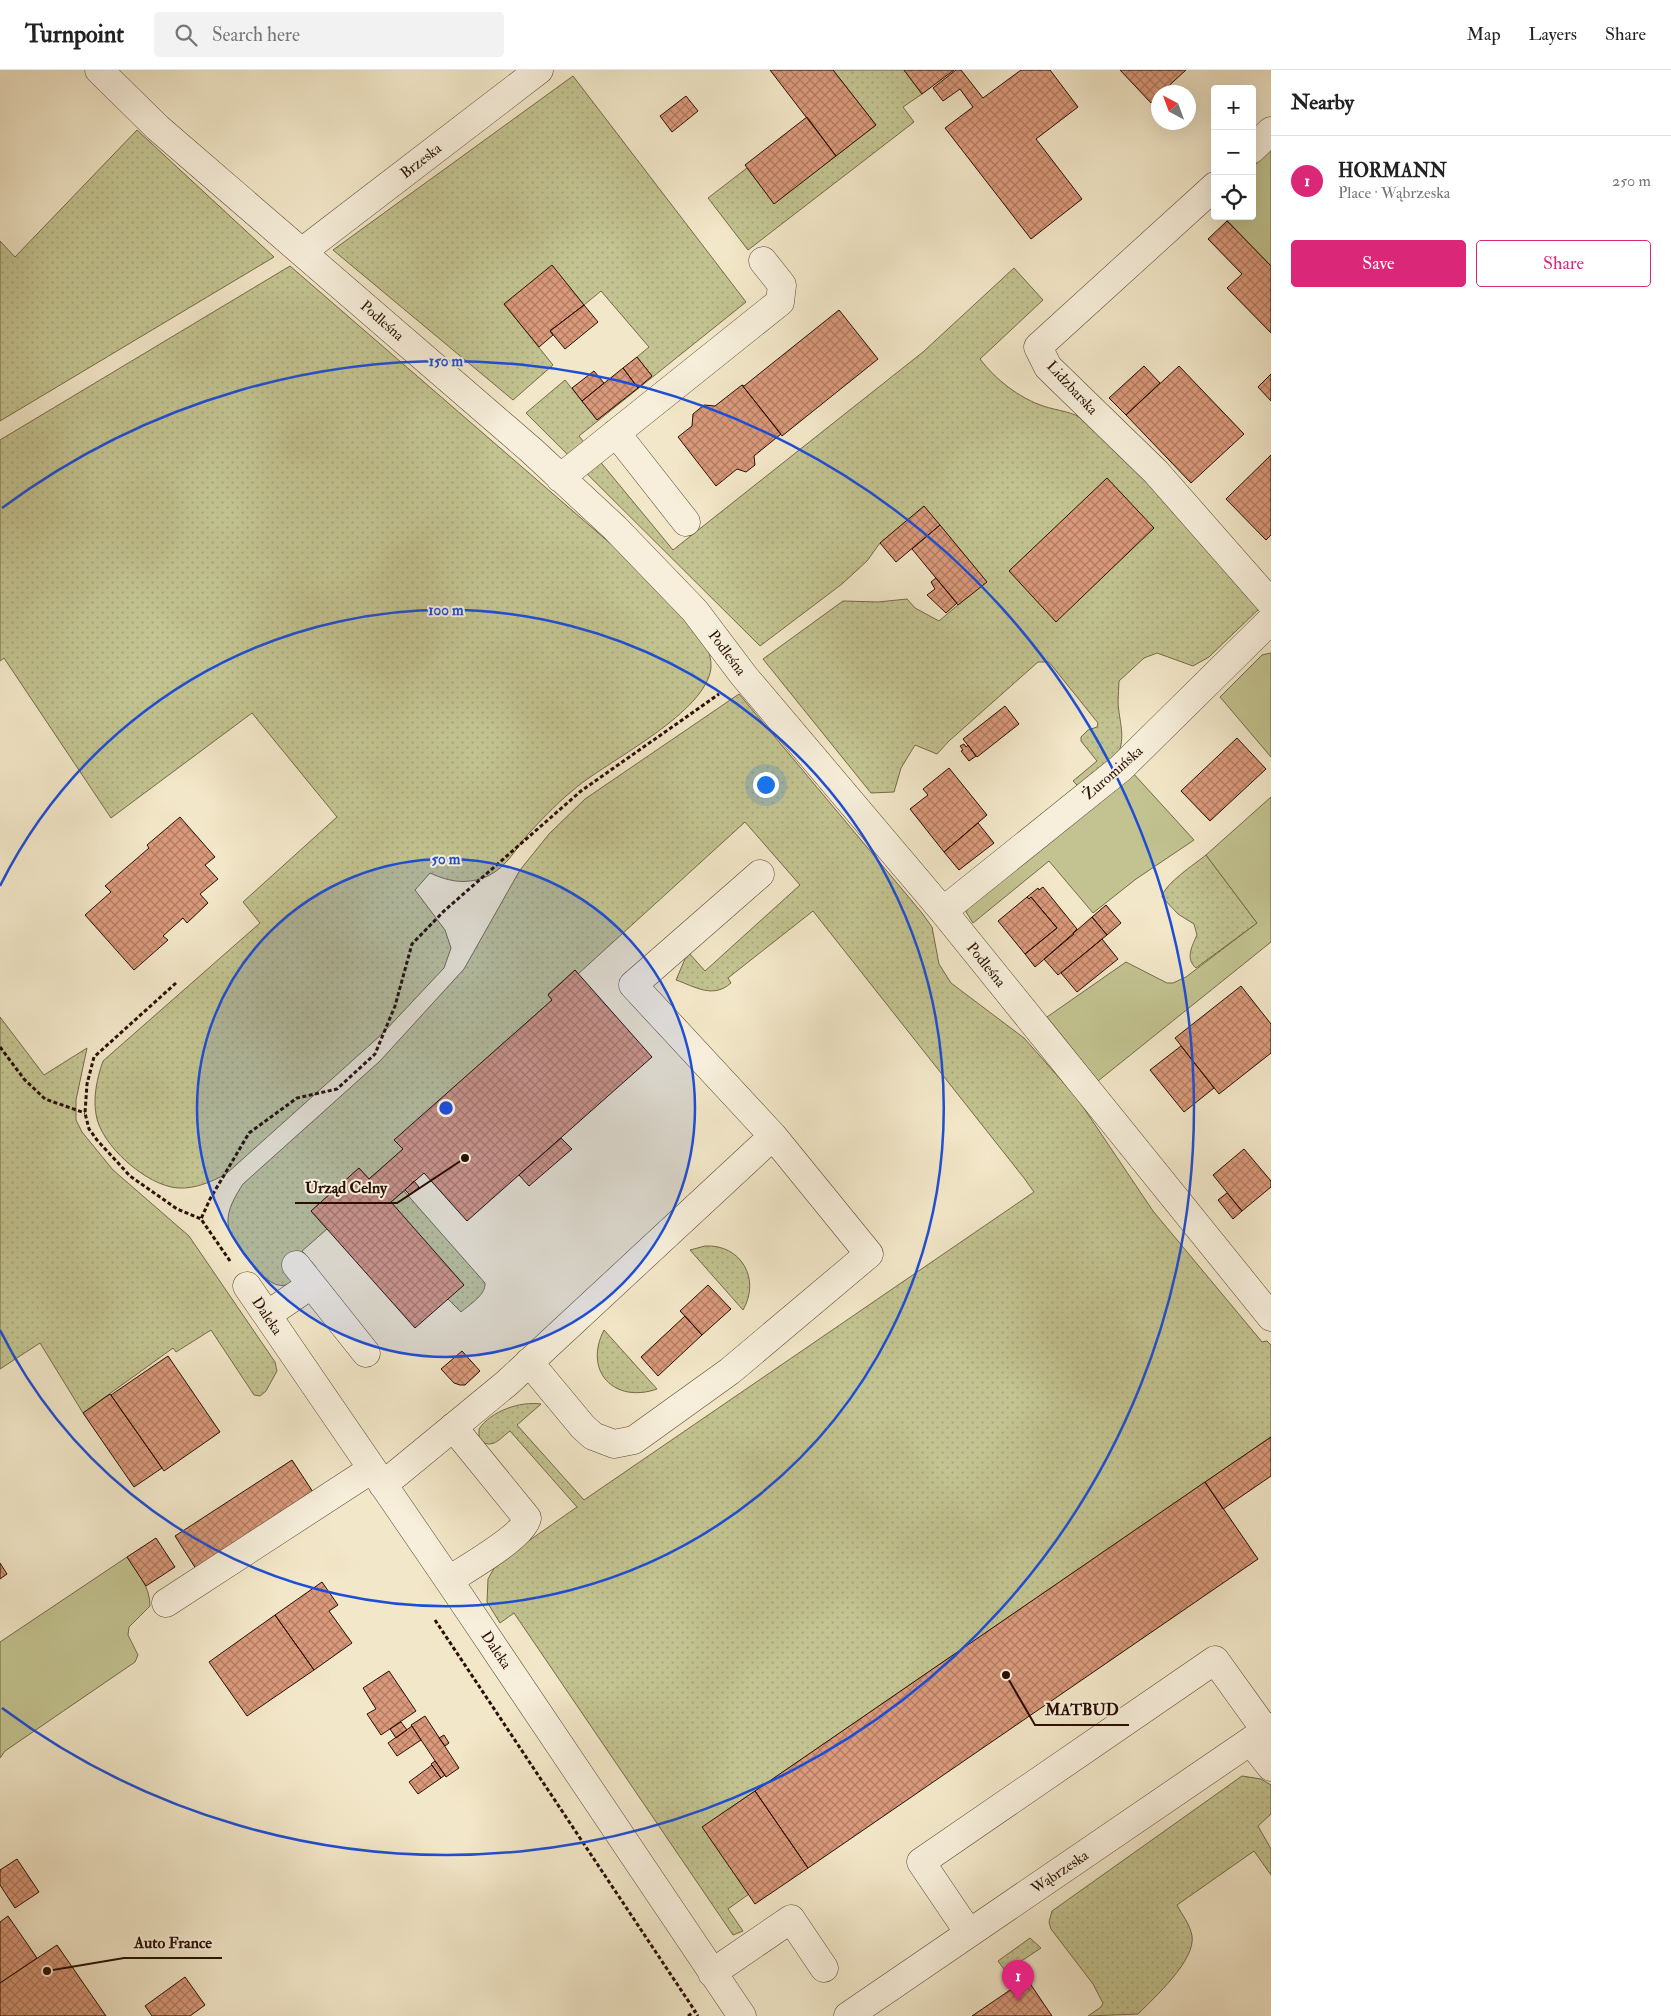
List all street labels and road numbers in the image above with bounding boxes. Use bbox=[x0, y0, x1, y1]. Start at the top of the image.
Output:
street label: Brzeska bbox=[397, 138, 446, 183]
street label: Podleśna bbox=[356, 297, 409, 346]
street label: Lidzbarska bbox=[1042, 357, 1102, 420]
street label: Podleśna bbox=[704, 626, 751, 680]
street label: Żuromińska bbox=[1078, 740, 1148, 804]
street label: Podleśna bbox=[962, 939, 1010, 992]
street label: Daleka bbox=[247, 1293, 287, 1339]
street label: Daleka bbox=[476, 1627, 516, 1673]
street label: Wąbrzeska bbox=[1027, 1846, 1093, 1899]

